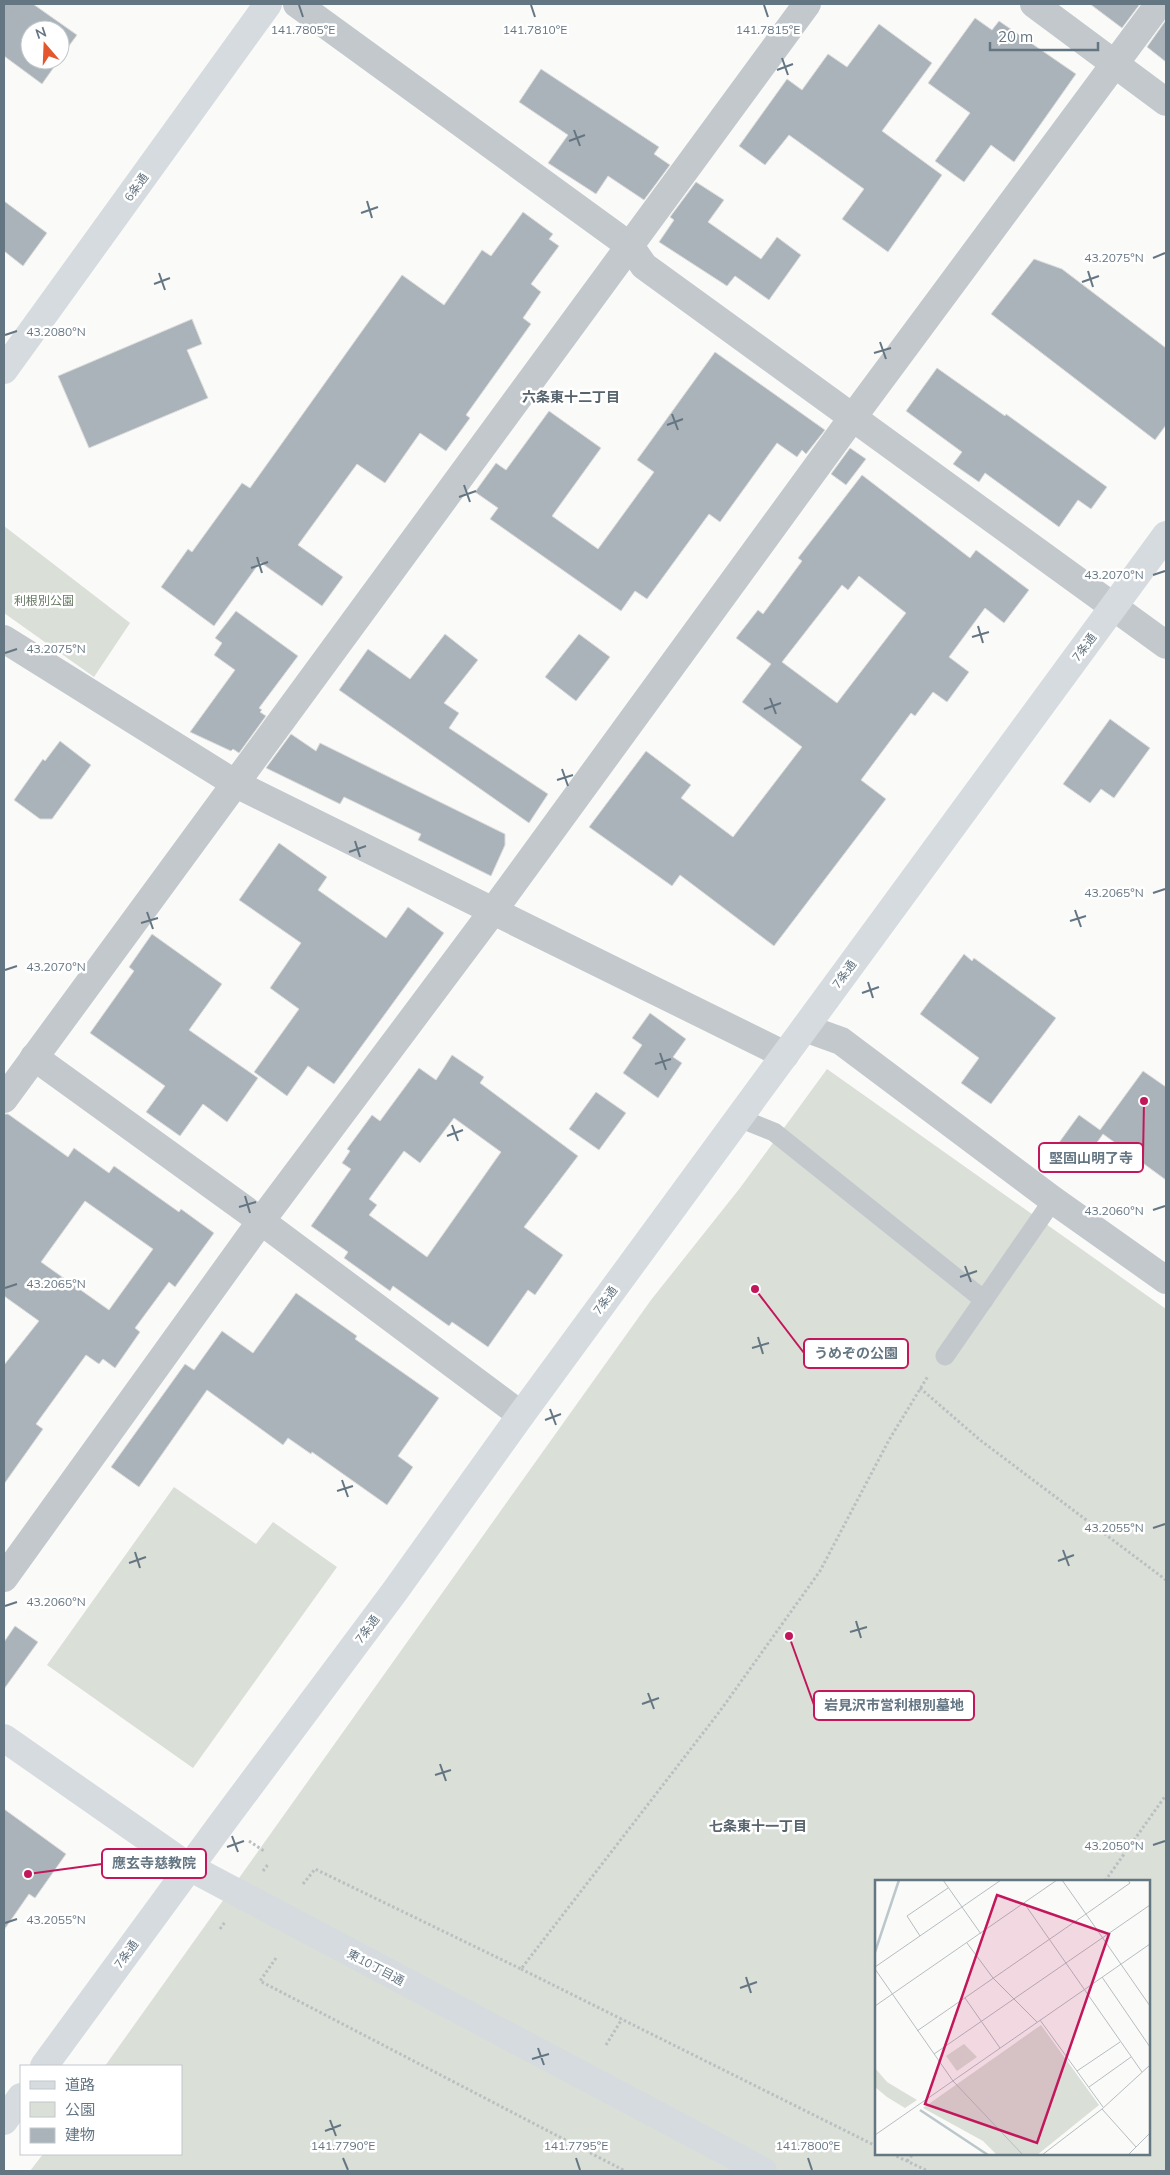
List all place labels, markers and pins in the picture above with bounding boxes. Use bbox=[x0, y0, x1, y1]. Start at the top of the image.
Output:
callout: 堅固山明了寺 bbox=[1039, 1143, 1143, 1172]
callout: うめぞの公園 bbox=[804, 1339, 908, 1368]
callout: 岩見沢市営利根別墓地 bbox=[814, 1691, 974, 1720]
callout: 應玄寺慈教院 bbox=[102, 1849, 206, 1878]

